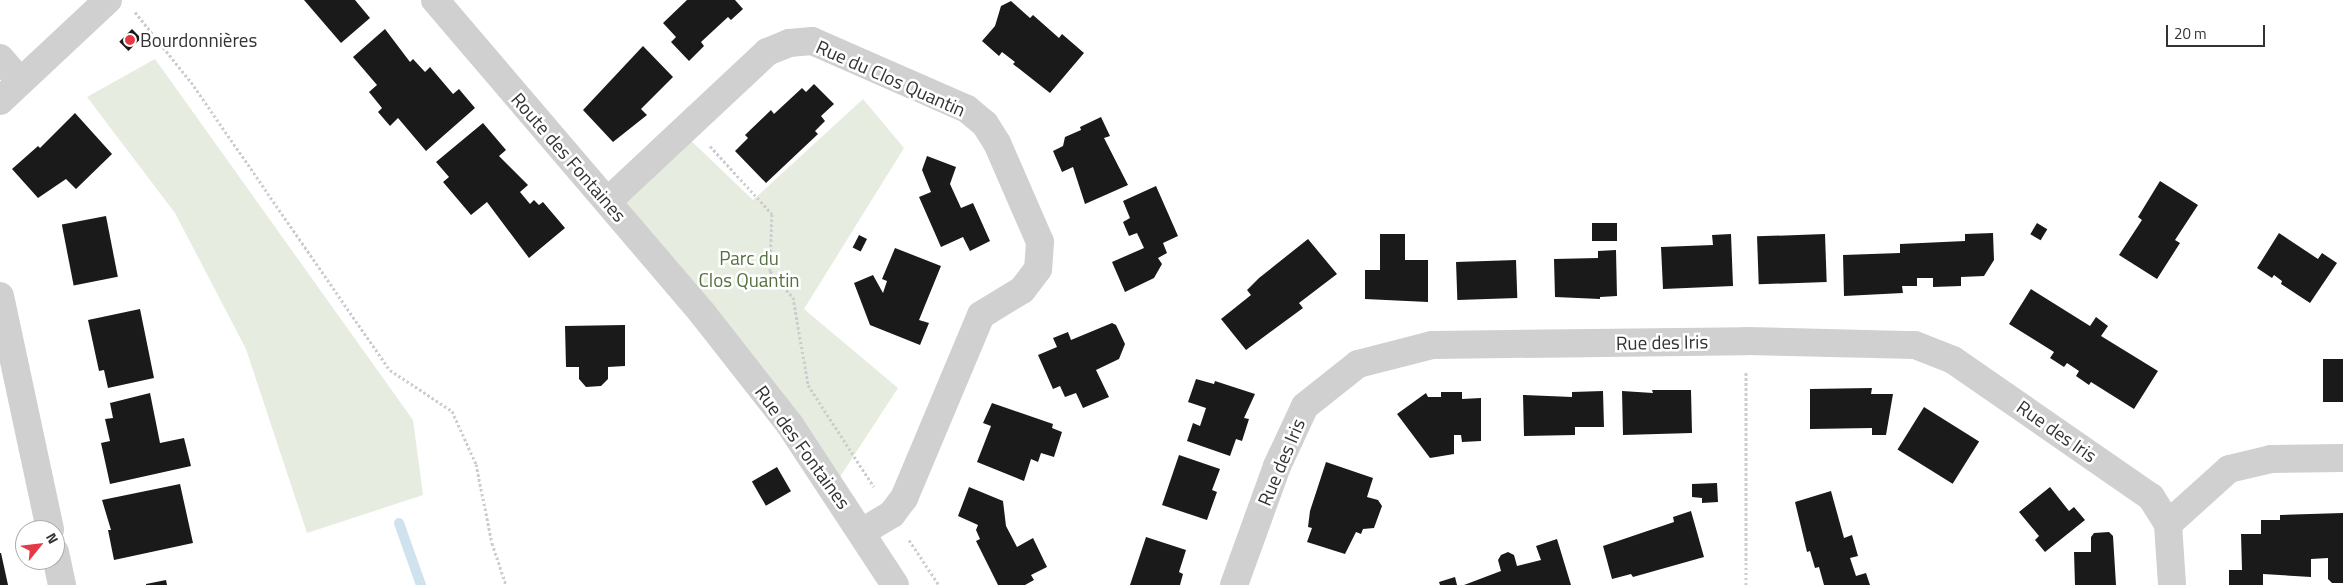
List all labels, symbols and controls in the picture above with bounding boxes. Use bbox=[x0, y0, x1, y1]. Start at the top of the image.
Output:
scale bar bbox=[2168, 15, 2267, 47]
text: 20 m bbox=[2174, 22, 2207, 45]
place label: Bourdonnières bbox=[140, 29, 257, 51]
marker: Bourdonnières bbox=[124, 34, 136, 46]
street label: Rue du Clos Quantin bbox=[813, 35, 969, 121]
street label: Route des Fontaines bbox=[507, 88, 631, 226]
park label: Parc du Clos Quantin bbox=[698, 247, 800, 291]
street label: Rue des Iris bbox=[1616, 330, 1708, 354]
street label: Rue des Fontaines bbox=[751, 381, 855, 513]
street label: Rue des Iris bbox=[2013, 395, 2101, 467]
street label: Rue des Iris bbox=[1252, 415, 1310, 509]
north arrow bbox=[15, 520, 65, 570]
text: N bbox=[41, 529, 64, 547]

